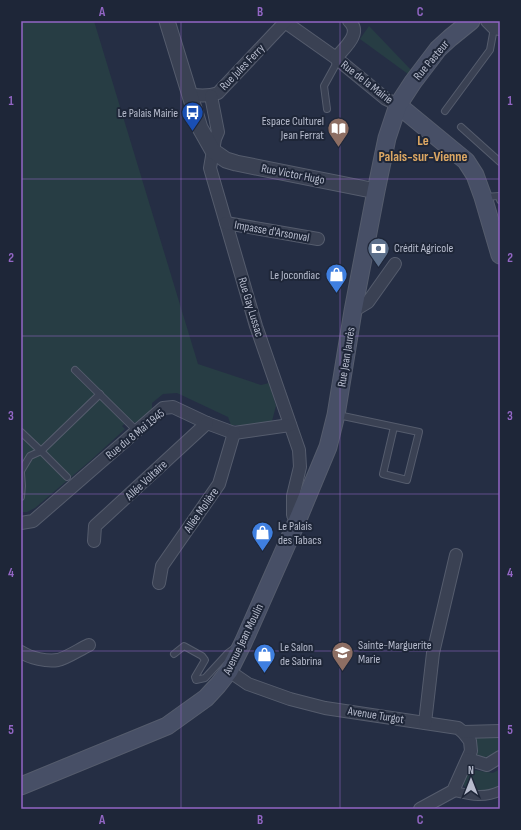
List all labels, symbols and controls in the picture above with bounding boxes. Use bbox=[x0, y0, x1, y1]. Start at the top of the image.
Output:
text: A bbox=[98, 4, 106, 20]
text: B bbox=[257, 4, 263, 20]
text: C bbox=[417, 4, 424, 20]
street label: Rue Pasteur bbox=[410, 37, 453, 84]
street label: Rue Jules Ferry bbox=[217, 41, 268, 94]
street label: Rue de la Mairie bbox=[338, 57, 396, 108]
text: 1 bbox=[8, 93, 14, 109]
text: 1 bbox=[507, 93, 513, 109]
bus stop icon: Le Palais Mairie bbox=[180, 100, 206, 133]
place label: Le Palais Mairie bbox=[118, 106, 178, 121]
place label: Espace Culturel Jean Ferrat bbox=[262, 114, 324, 143]
library icon: Espace Culturel Jean Ferrat bbox=[326, 115, 352, 148]
district label: Le Palais-sur-Vienne bbox=[378, 132, 468, 165]
street label: Rue Victor Hugo bbox=[260, 161, 326, 188]
street label: Impasse d'Arsonval bbox=[233, 217, 311, 245]
bank icon: Crédit Agricole bbox=[366, 235, 392, 268]
place label: Crédit Agricole bbox=[394, 241, 453, 256]
text: 2 bbox=[8, 250, 14, 266]
text: 2 bbox=[507, 250, 513, 266]
shop icon: Le Jocondiac bbox=[323, 262, 349, 295]
place label: Le Jocondiac bbox=[270, 268, 320, 283]
street label: Rue Gay Lussac bbox=[234, 275, 267, 339]
street label: Rue Jean Jaurès bbox=[334, 326, 359, 388]
street label: Rue du 8 Mai 1945 bbox=[103, 406, 168, 463]
text: 3 bbox=[8, 408, 14, 424]
text: 3 bbox=[507, 408, 513, 424]
street label: Allée Voltaire bbox=[121, 457, 171, 504]
street label: Allée Molière bbox=[180, 485, 222, 536]
place label: Le Palais des Tabacs bbox=[278, 519, 321, 548]
shop icon: Le Palais des Tabacs bbox=[250, 520, 276, 553]
text: 4 bbox=[8, 565, 14, 581]
text: 4 bbox=[507, 565, 513, 581]
street label: Avenue Jean Moulin bbox=[219, 601, 267, 678]
place label: Sainte-Marguerite Marie bbox=[358, 638, 432, 667]
school or university icon: Sainte-Marguerite Marie bbox=[330, 639, 356, 672]
place label: Le Salon de Sabrina bbox=[280, 640, 322, 669]
shop icon: Le Salon de Sabrina bbox=[252, 641, 278, 674]
street label: Avenue Turgot bbox=[346, 703, 405, 727]
text: 5 bbox=[8, 722, 14, 738]
text: 5 bbox=[507, 722, 513, 738]
north arrow bbox=[451, 760, 491, 800]
text: N bbox=[468, 764, 474, 777]
text: A bbox=[98, 812, 106, 828]
text: B bbox=[257, 812, 263, 828]
text: C bbox=[417, 812, 424, 828]

